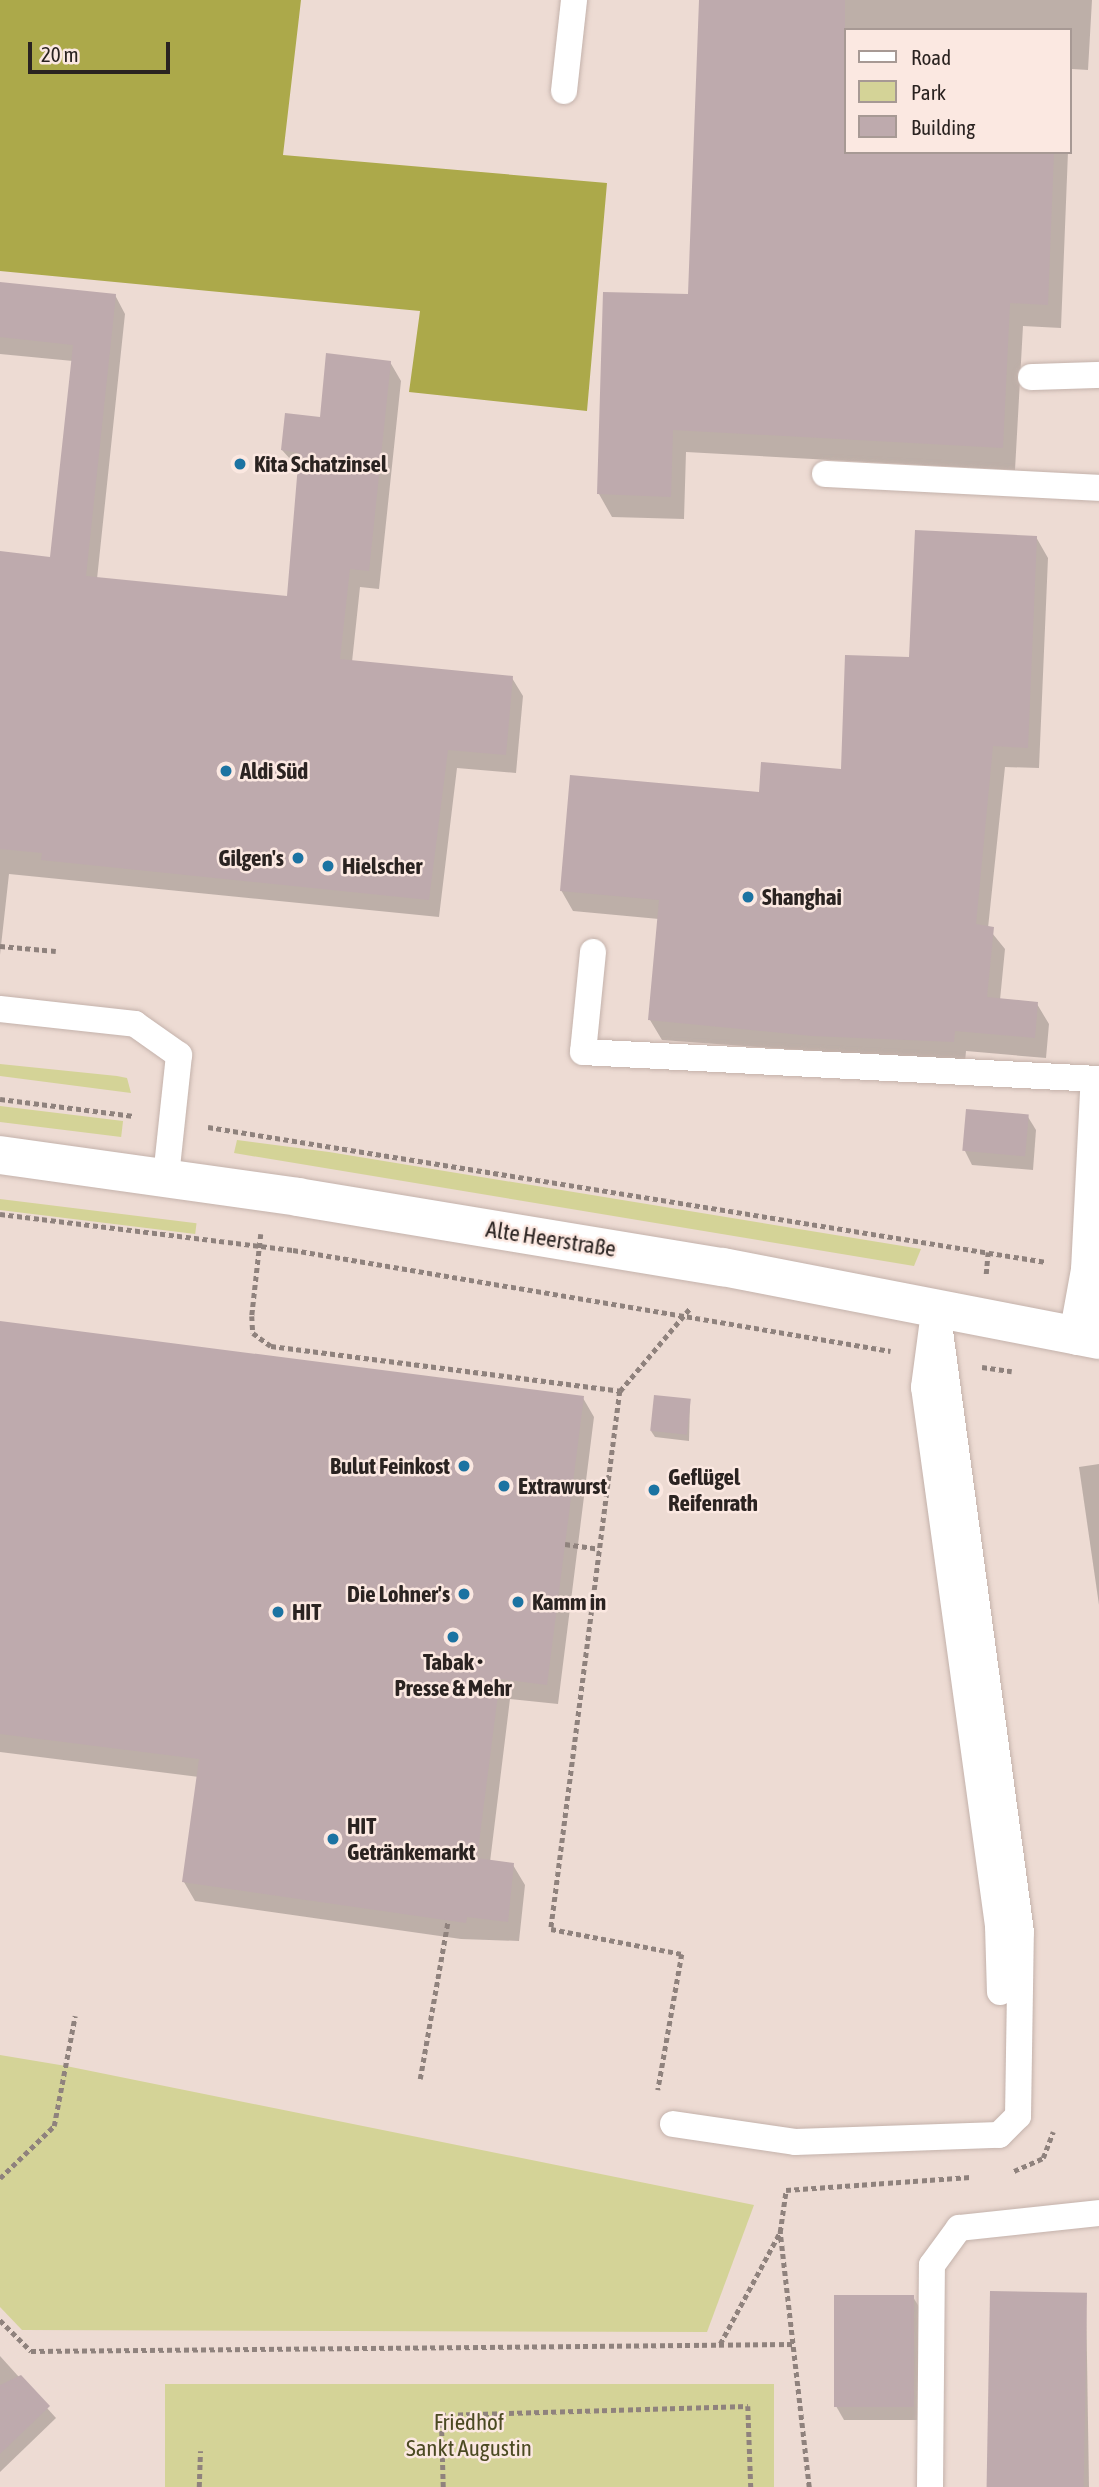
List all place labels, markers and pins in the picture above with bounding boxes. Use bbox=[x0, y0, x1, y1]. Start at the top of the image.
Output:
place label: Kita Schatzinsel bbox=[254, 450, 387, 478]
marker: Kita Schatzinsel bbox=[232, 456, 248, 472]
place label: Aldi Süd bbox=[240, 757, 308, 785]
marker: Aldi Süd bbox=[218, 763, 234, 779]
place label: Gilgen's bbox=[218, 844, 284, 872]
marker: Gilgen's bbox=[290, 850, 306, 866]
place label: Hielscher bbox=[342, 852, 422, 880]
marker: Hielscher bbox=[320, 858, 336, 874]
place label: Shanghai bbox=[762, 883, 842, 911]
marker: Shanghai bbox=[740, 889, 756, 905]
place label: Bulut Feinkost bbox=[330, 1452, 450, 1480]
marker: Bulut Feinkost bbox=[456, 1458, 472, 1474]
place label: Geflügel Reifenrath bbox=[668, 1463, 758, 1517]
place label: Extrawurst bbox=[518, 1472, 607, 1500]
marker: Extrawurst bbox=[496, 1478, 512, 1494]
marker: Geflügel Reifenrath bbox=[646, 1482, 662, 1498]
place label: Die Lohner's bbox=[347, 1580, 450, 1608]
marker: Die Lohner's bbox=[456, 1586, 472, 1602]
place label: Kamm in bbox=[532, 1588, 606, 1616]
marker: Kamm in bbox=[510, 1594, 526, 1610]
place label: HIT bbox=[292, 1598, 321, 1626]
marker: HIT bbox=[270, 1604, 286, 1620]
marker: Tabak • Presse & Mehr bbox=[445, 1629, 461, 1645]
place label: Tabak • Presse & Mehr bbox=[394, 1648, 512, 1702]
place label: HIT Getränkemarkt bbox=[347, 1812, 475, 1866]
marker: HIT Getränkemarkt bbox=[325, 1831, 341, 1847]

